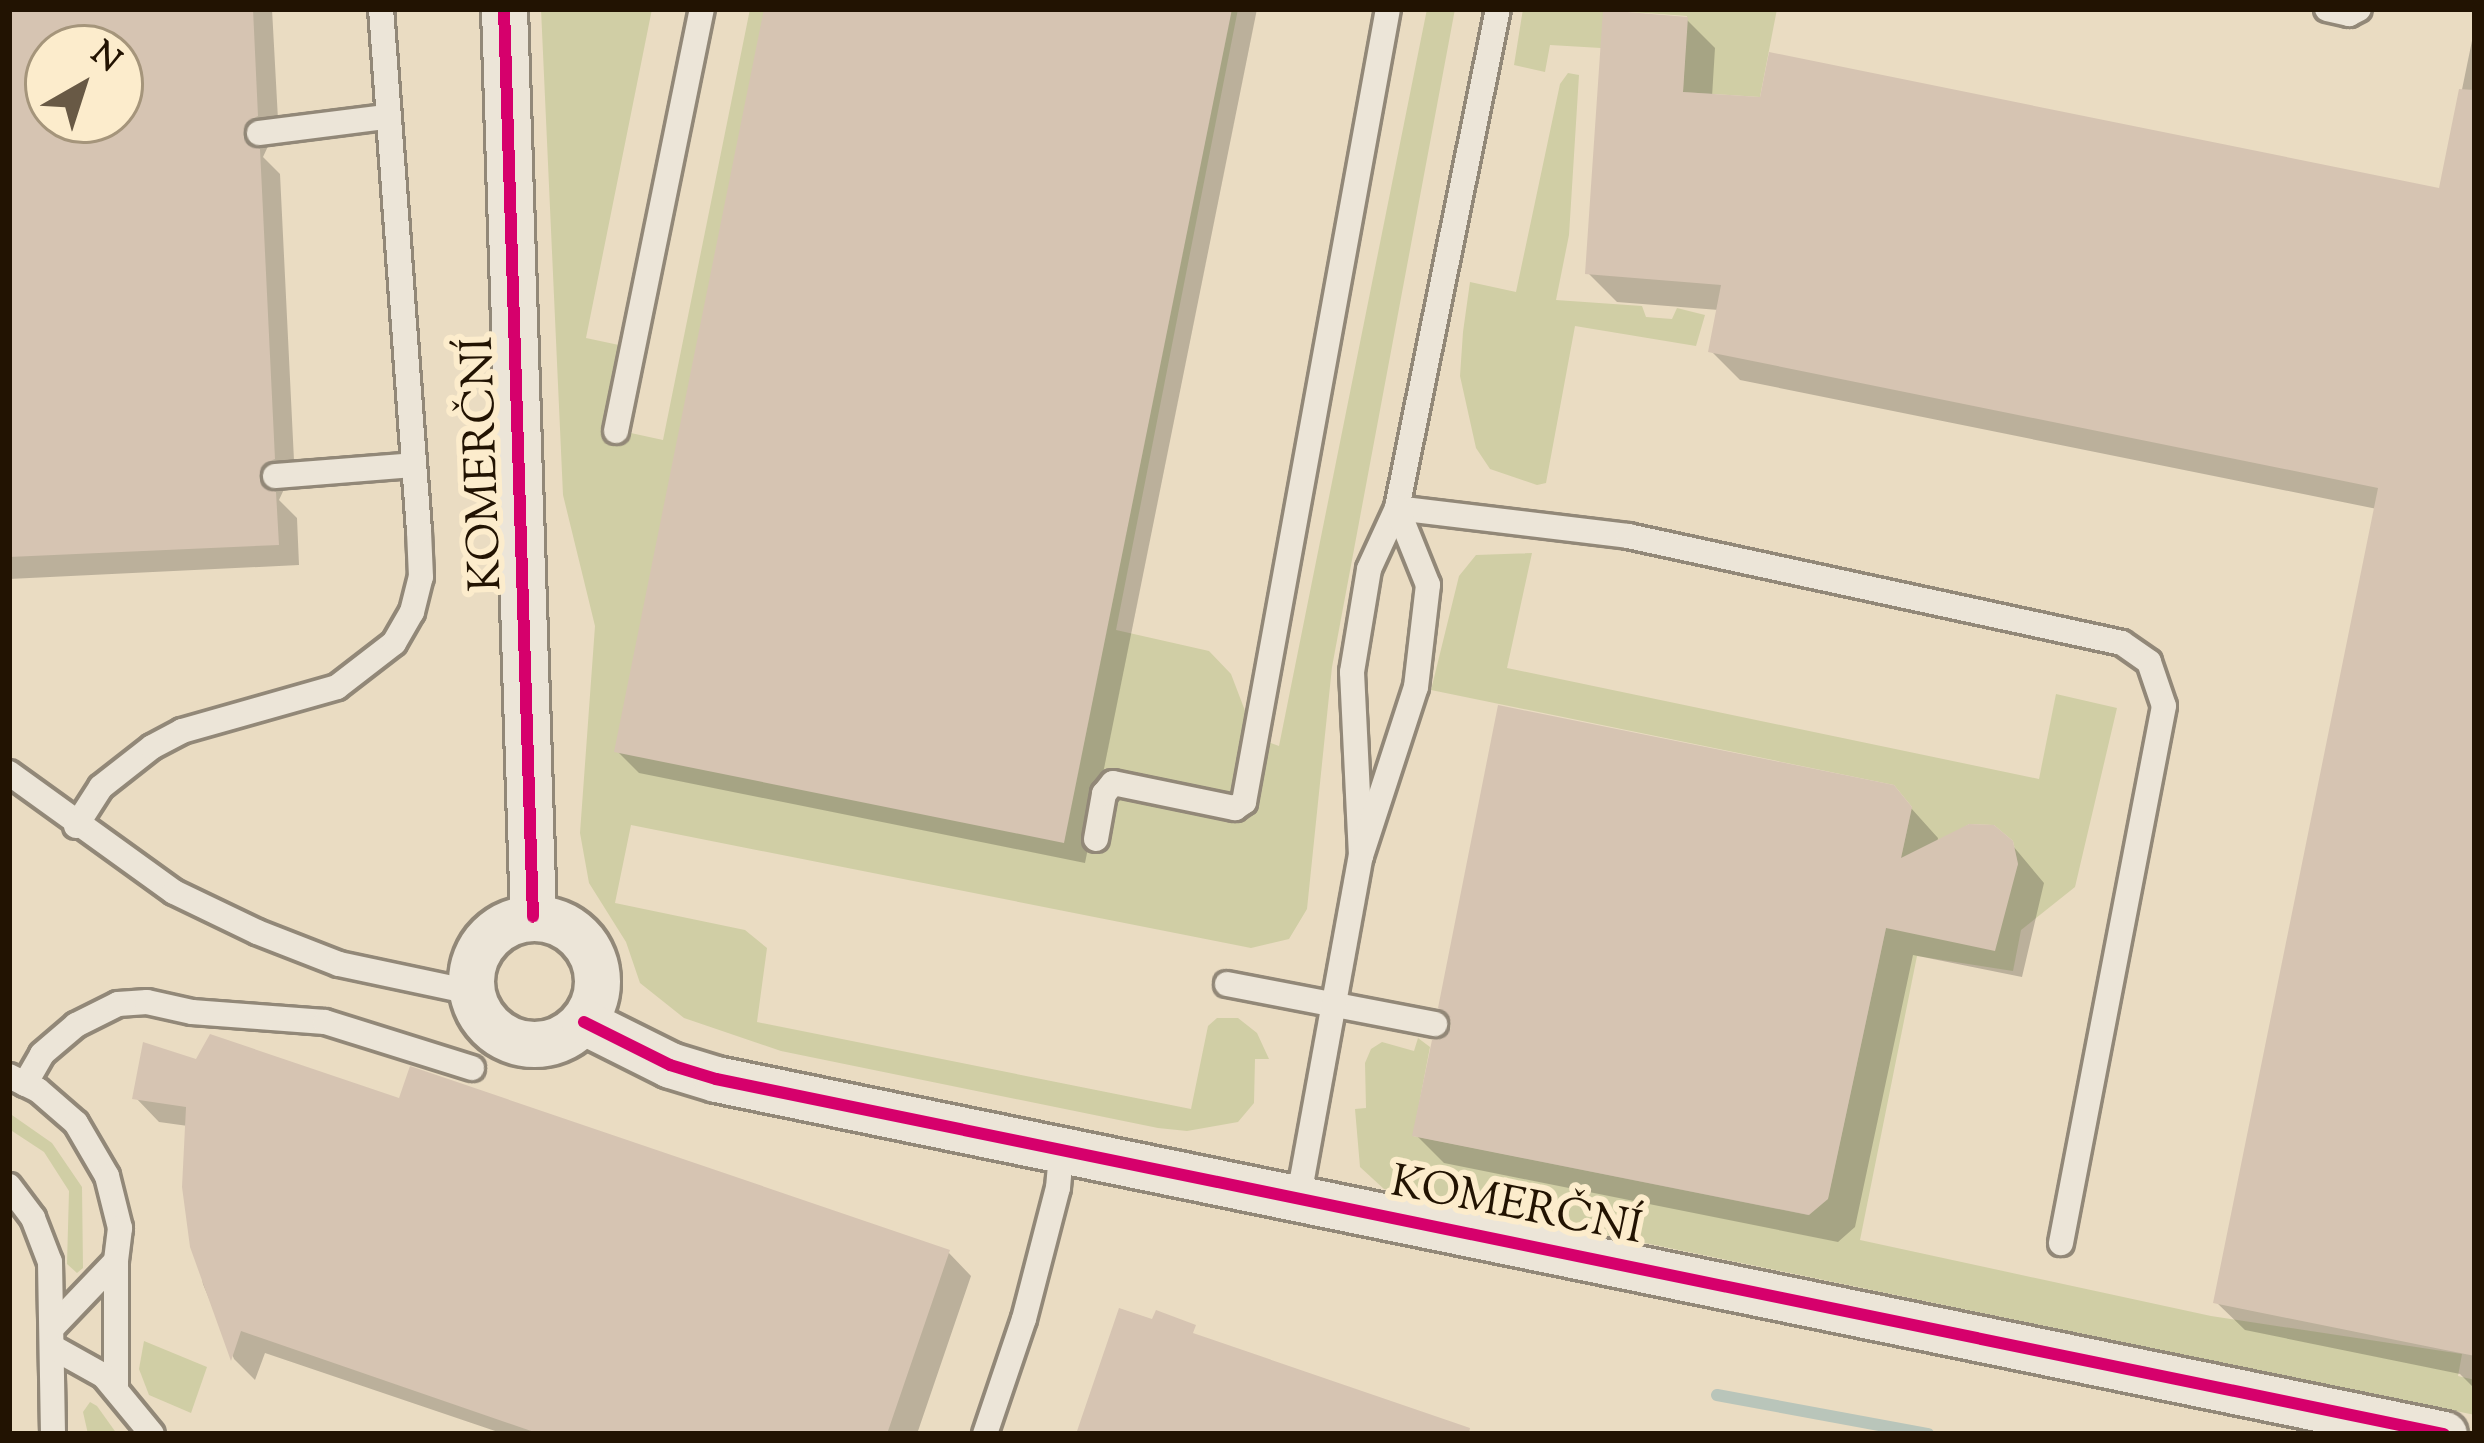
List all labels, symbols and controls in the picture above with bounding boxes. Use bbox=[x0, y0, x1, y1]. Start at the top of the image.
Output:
north arrow bbox=[24, 24, 144, 144]
text: N bbox=[79, 31, 130, 85]
street label: KOMERČNÍ bbox=[454, 336, 516, 592]
street label: KOMERČNÍ bbox=[1386, 1157, 1646, 1259]

